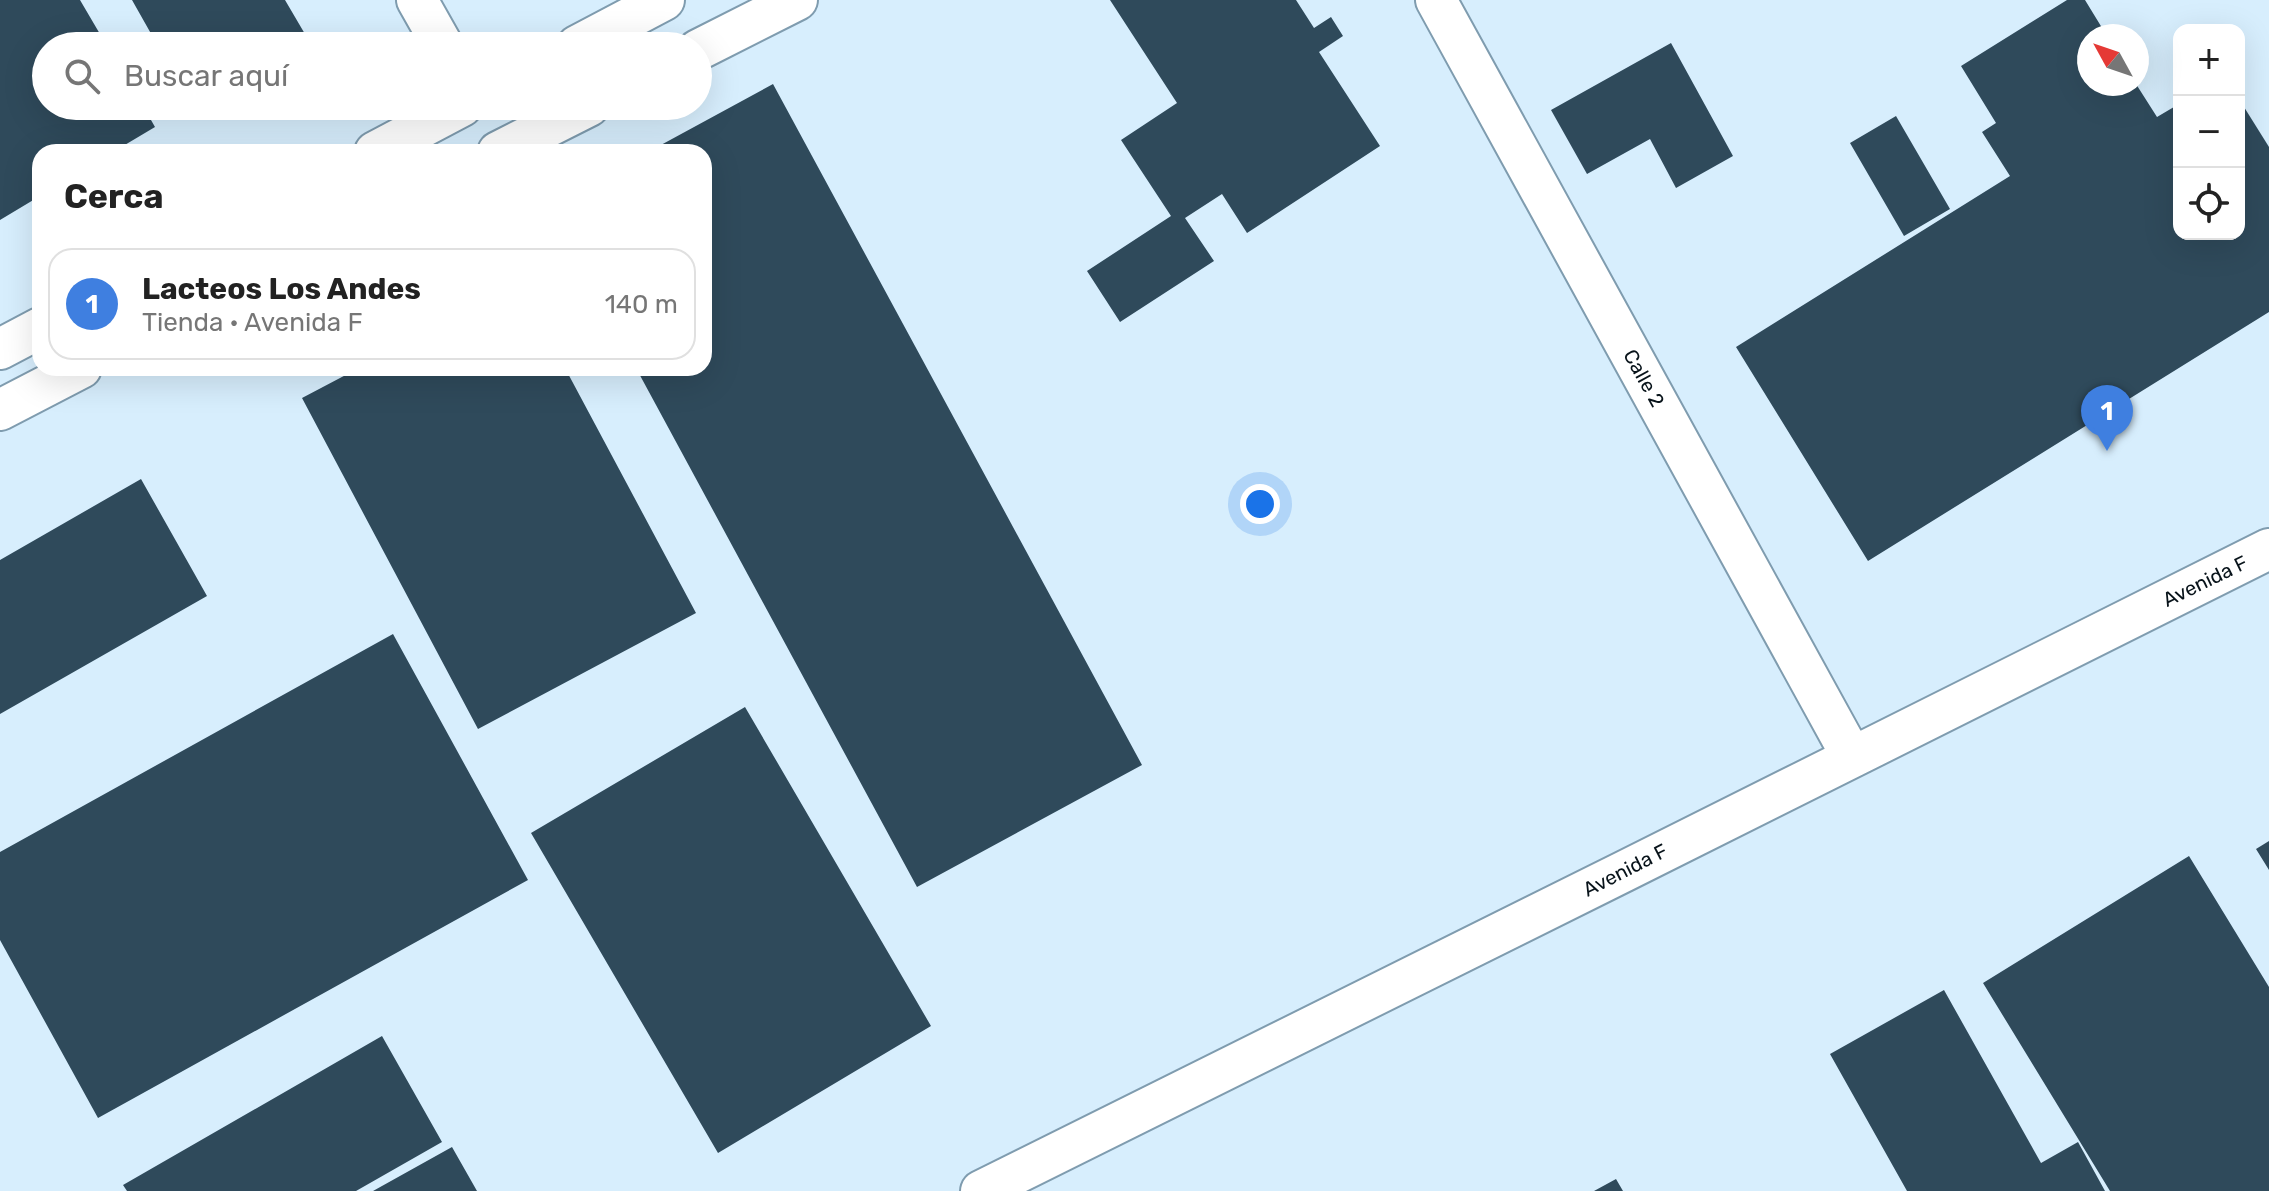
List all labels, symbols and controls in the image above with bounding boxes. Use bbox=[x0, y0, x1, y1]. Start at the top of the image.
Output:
north arrow bbox=[2077, 24, 2149, 96]
map controls bbox=[2173, 24, 2245, 240]
button: + bbox=[2173, 24, 2245, 96]
search box bbox=[32, 32, 712, 120]
icon: search bbox=[60, 54, 104, 98]
text: Buscar aquí bbox=[124, 58, 288, 94]
button: − bbox=[2173, 96, 2245, 168]
button: locate bbox=[2173, 168, 2245, 240]
text: Cerca bbox=[64, 176, 163, 217]
text: Lacteos Los Andes bbox=[142, 271, 421, 307]
text: 1 bbox=[86, 289, 98, 320]
text: 140 m bbox=[605, 289, 678, 320]
text: Tienda · Avenida F bbox=[142, 307, 363, 338]
street label: Calle 2 bbox=[1618, 345, 1670, 411]
pin: 1 bbox=[2081, 385, 2133, 451]
your location bbox=[1240, 484, 1280, 524]
street label: Avenida F bbox=[2159, 550, 2251, 612]
street label: Avenida F bbox=[1579, 839, 1671, 901]

